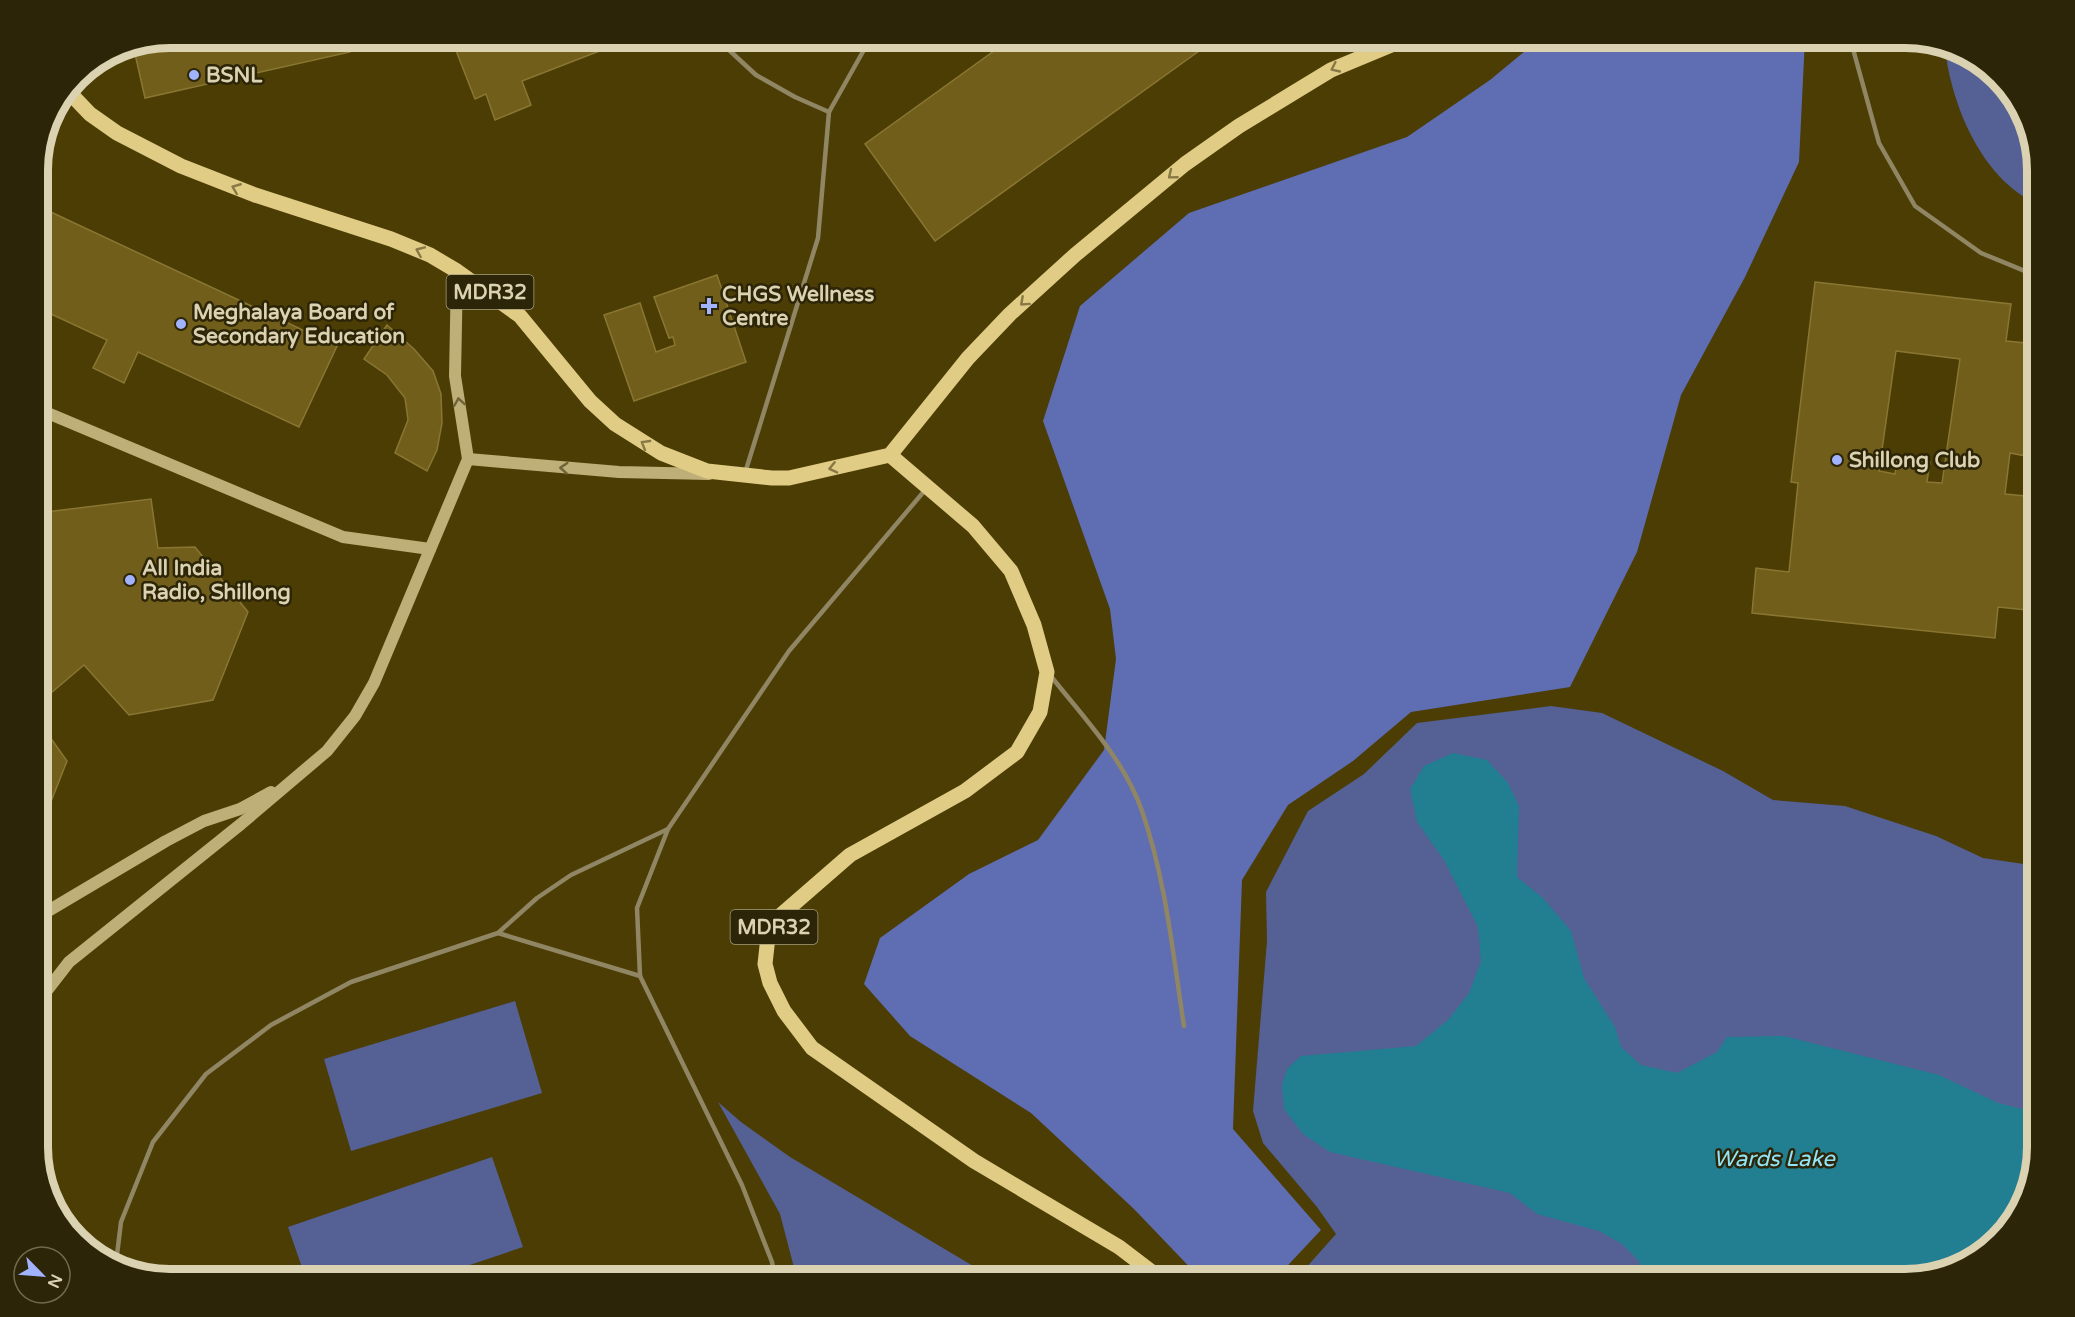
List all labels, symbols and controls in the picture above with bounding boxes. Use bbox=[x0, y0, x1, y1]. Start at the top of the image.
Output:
one-way arrow bbox=[1330, 61, 1341, 73]
place label: BSNL bbox=[206, 63, 263, 88]
marker: BSNL bbox=[187, 68, 201, 82]
one-way arrow bbox=[1168, 168, 1179, 179]
one-way arrow bbox=[231, 183, 242, 195]
one-way arrow bbox=[416, 246, 427, 258]
road number: MDR32 bbox=[446, 275, 534, 309]
place label: CHGS Wellness Centre bbox=[722, 282, 874, 331]
one-way arrow bbox=[1020, 294, 1031, 305]
marker: CHGS Wellness Centre bbox=[700, 297, 718, 315]
place label: Meghalaya Board of Secondary Education bbox=[193, 300, 405, 349]
marker: Meghalaya Board of Secondary Education bbox=[174, 317, 188, 331]
one-way arrow bbox=[453, 397, 465, 406]
one-way arrow bbox=[641, 440, 651, 451]
place label: Shillong Club bbox=[1849, 448, 1980, 473]
marker: Shillong Club bbox=[1830, 453, 1844, 467]
one-way arrow bbox=[828, 460, 838, 473]
one-way arrow bbox=[559, 462, 568, 475]
place label: All India Radio, Shillong bbox=[142, 556, 291, 605]
marker: All India Radio, Shillong bbox=[123, 573, 137, 587]
road number: MDR32 bbox=[730, 910, 818, 944]
water label: Wards Lake bbox=[1713, 1146, 1836, 1172]
north arrow bbox=[12, 1245, 72, 1305]
text: N bbox=[43, 1271, 66, 1291]

